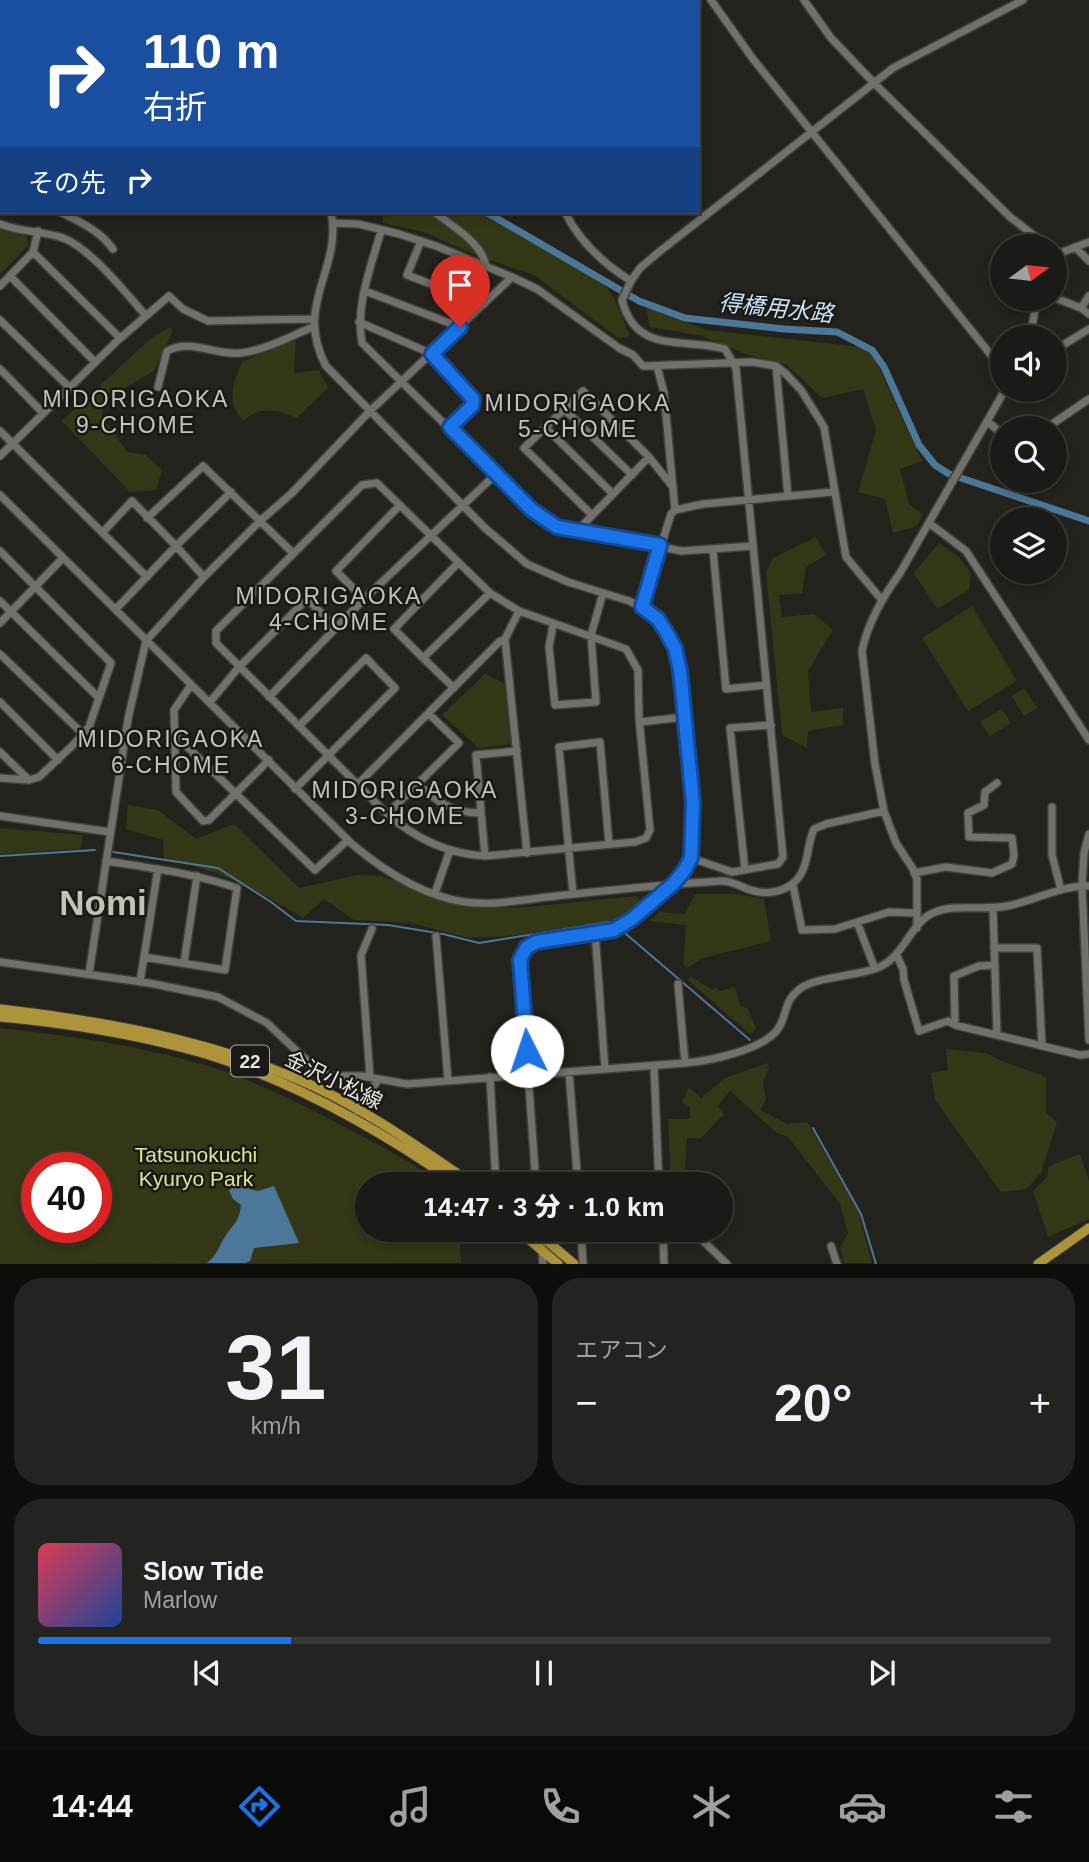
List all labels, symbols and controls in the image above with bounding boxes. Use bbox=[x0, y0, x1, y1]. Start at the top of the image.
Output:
text: 110 m bbox=[143, 24, 279, 78]
icon: right bbox=[28, 28, 119, 119]
text: 右折 bbox=[143, 89, 207, 125]
icon: right bbox=[120, 161, 158, 199]
text: その先 bbox=[28, 168, 106, 198]
north arrow bbox=[990, 234, 1068, 312]
map controls bbox=[990, 234, 1067, 584]
pin bbox=[430, 255, 490, 327]
icon: arrive bbox=[441, 266, 479, 304]
water label: 得橋用水路 bbox=[717, 289, 837, 327]
button: sound bbox=[990, 325, 1067, 402]
district label: MIDORIGAOKA 9-CHOME bbox=[43, 386, 229, 438]
district label: MIDORIGAOKA 5-CHOME bbox=[485, 390, 671, 442]
button: search bbox=[990, 416, 1067, 493]
button: layers bbox=[990, 507, 1067, 584]
district label: MIDORIGAOKA 4-CHOME bbox=[236, 583, 422, 635]
district label: MIDORIGAOKA 6-CHOME bbox=[78, 726, 264, 778]
district label: MIDORIGAOKA 3-CHOME bbox=[312, 777, 498, 829]
district label: Nomi bbox=[59, 883, 147, 922]
position arrow bbox=[490, 1014, 564, 1088]
road number: 22 bbox=[231, 1046, 269, 1077]
street label: 金沢小松線 bbox=[282, 1047, 386, 1113]
park label: Tatsunokuchi Kyuryo Park bbox=[135, 1143, 257, 1190]
speed limit sign: 40 bbox=[21, 1152, 112, 1243]
text: 14:47 · 3 分 · 1.0 km bbox=[423, 1192, 665, 1222]
text: 31 bbox=[225, 1317, 326, 1418]
text: エアコン bbox=[576, 1337, 668, 1363]
text: 20° bbox=[774, 1374, 853, 1432]
text: − bbox=[576, 1382, 598, 1424]
text: + bbox=[1029, 1382, 1051, 1424]
text: km/h bbox=[251, 1413, 301, 1439]
text: Slow Tide bbox=[143, 1556, 264, 1586]
text: Marlow bbox=[143, 1587, 217, 1613]
icon: previous bbox=[188, 1654, 226, 1692]
icon: pause bbox=[525, 1654, 563, 1692]
icon: next bbox=[863, 1654, 901, 1692]
icon: directions bbox=[235, 1782, 284, 1831]
icon: music bbox=[386, 1782, 435, 1831]
icon: phone bbox=[536, 1782, 585, 1831]
icon: climate bbox=[687, 1782, 736, 1831]
icon: car bbox=[838, 1782, 887, 1831]
icon: filters bbox=[989, 1782, 1038, 1831]
text: 14:44 bbox=[51, 1788, 133, 1824]

